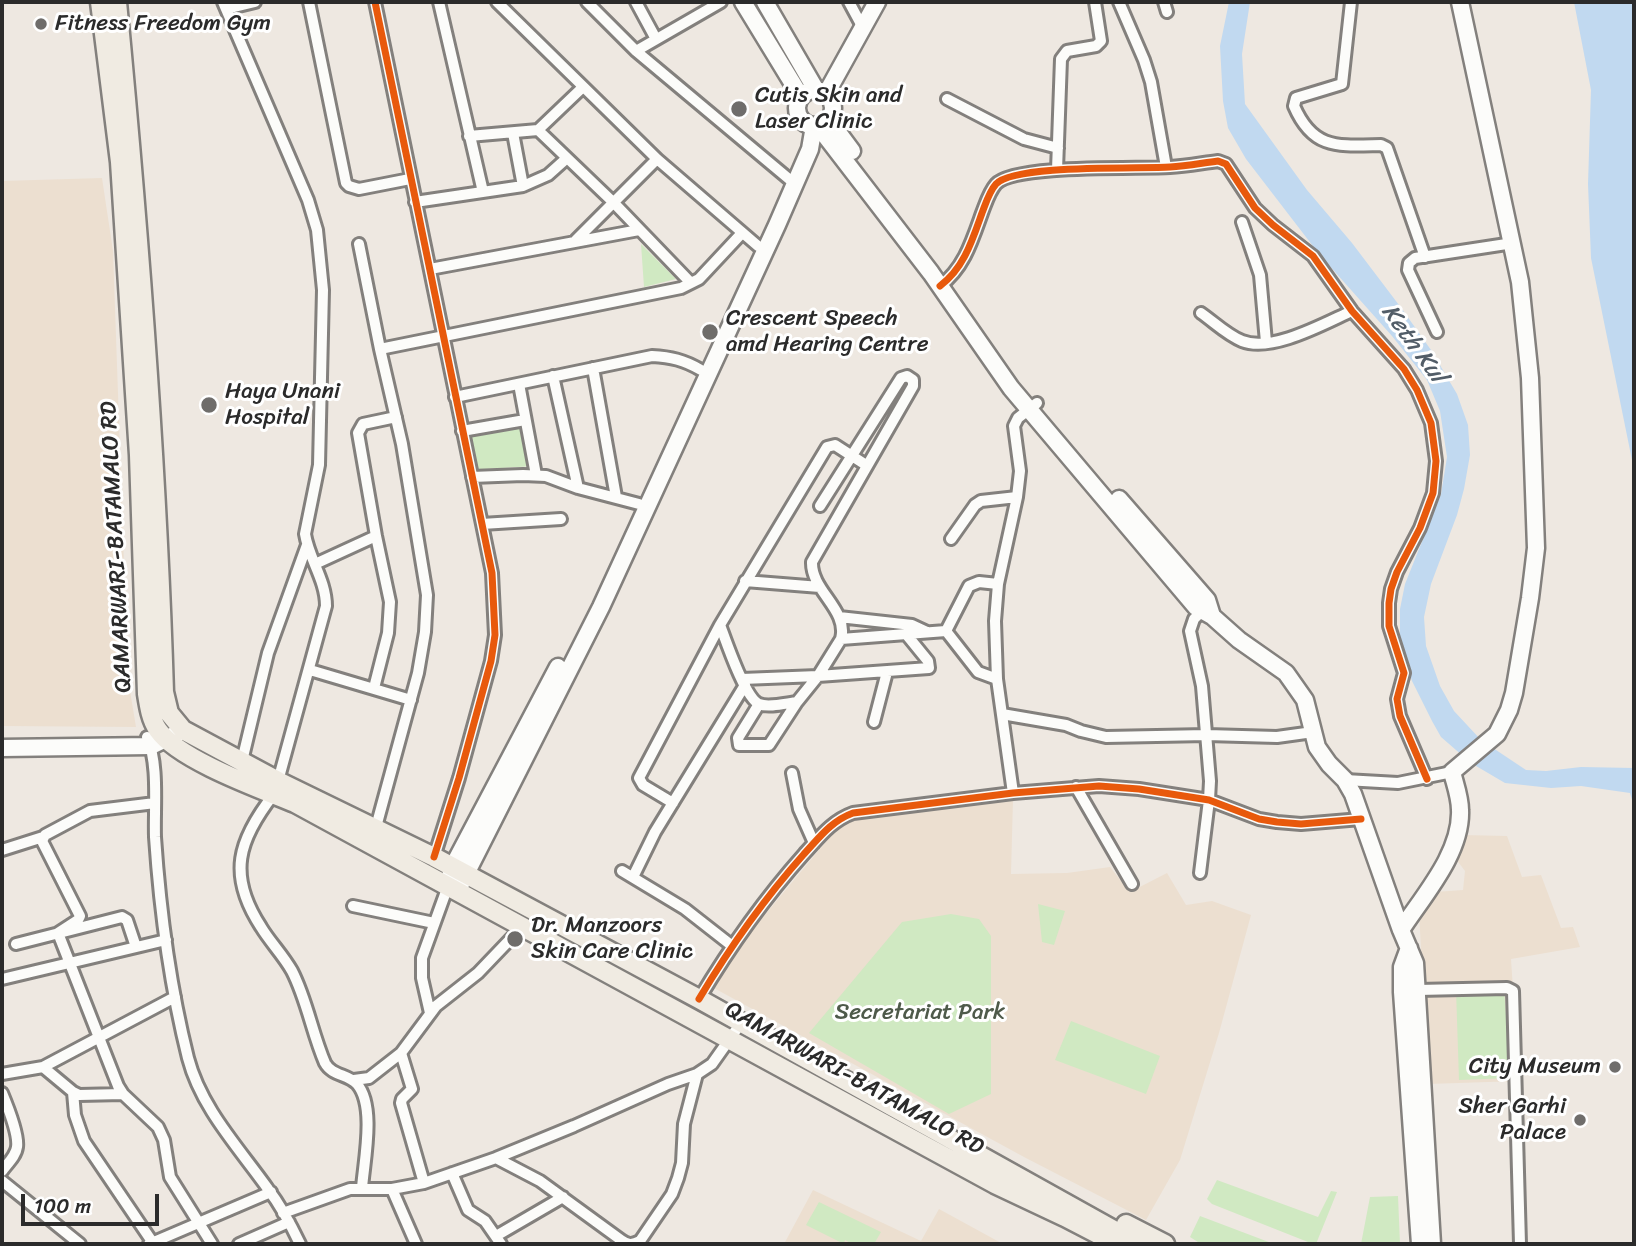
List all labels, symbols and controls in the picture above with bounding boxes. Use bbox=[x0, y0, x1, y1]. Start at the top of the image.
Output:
place label: Fitness Freedom Gym bbox=[55, 10, 271, 38]
marker: Fitness Freedom Gym bbox=[33, 16, 49, 32]
place label: Cutis Skin and Laser Clinic bbox=[755, 82, 902, 136]
marker: Cutis Skin and Laser Clinic bbox=[729, 99, 749, 119]
water label: Keth Kul bbox=[1375, 299, 1451, 389]
place label: Crescent Speech amd Hearing Centre bbox=[726, 305, 929, 359]
marker: Crescent Speech amd Hearing Centre bbox=[700, 322, 720, 342]
place label: Haya Unani Hospital bbox=[225, 378, 340, 432]
marker: Haya Unani Hospital bbox=[199, 395, 219, 415]
street label: QAMARWARI-BATAMALO RD bbox=[96, 401, 138, 693]
place label: Dr. Manzoors Skin Care Clinic bbox=[531, 912, 693, 966]
marker: Dr. Manzoors Skin Care Clinic bbox=[505, 929, 525, 949]
street label: QAMARWARI-BATAMALO RD bbox=[720, 996, 988, 1162]
park label: Secretariat Park bbox=[835, 999, 1005, 1027]
place label: City Museum bbox=[1469, 1053, 1601, 1081]
marker: City Museum bbox=[1607, 1059, 1623, 1075]
place label: Sher Garhi Palace bbox=[1459, 1093, 1566, 1147]
marker: Sher Garhi Palace bbox=[1572, 1112, 1588, 1128]
scale bar bbox=[24, 1180, 163, 1224]
text: 100 m bbox=[34, 1187, 91, 1225]

